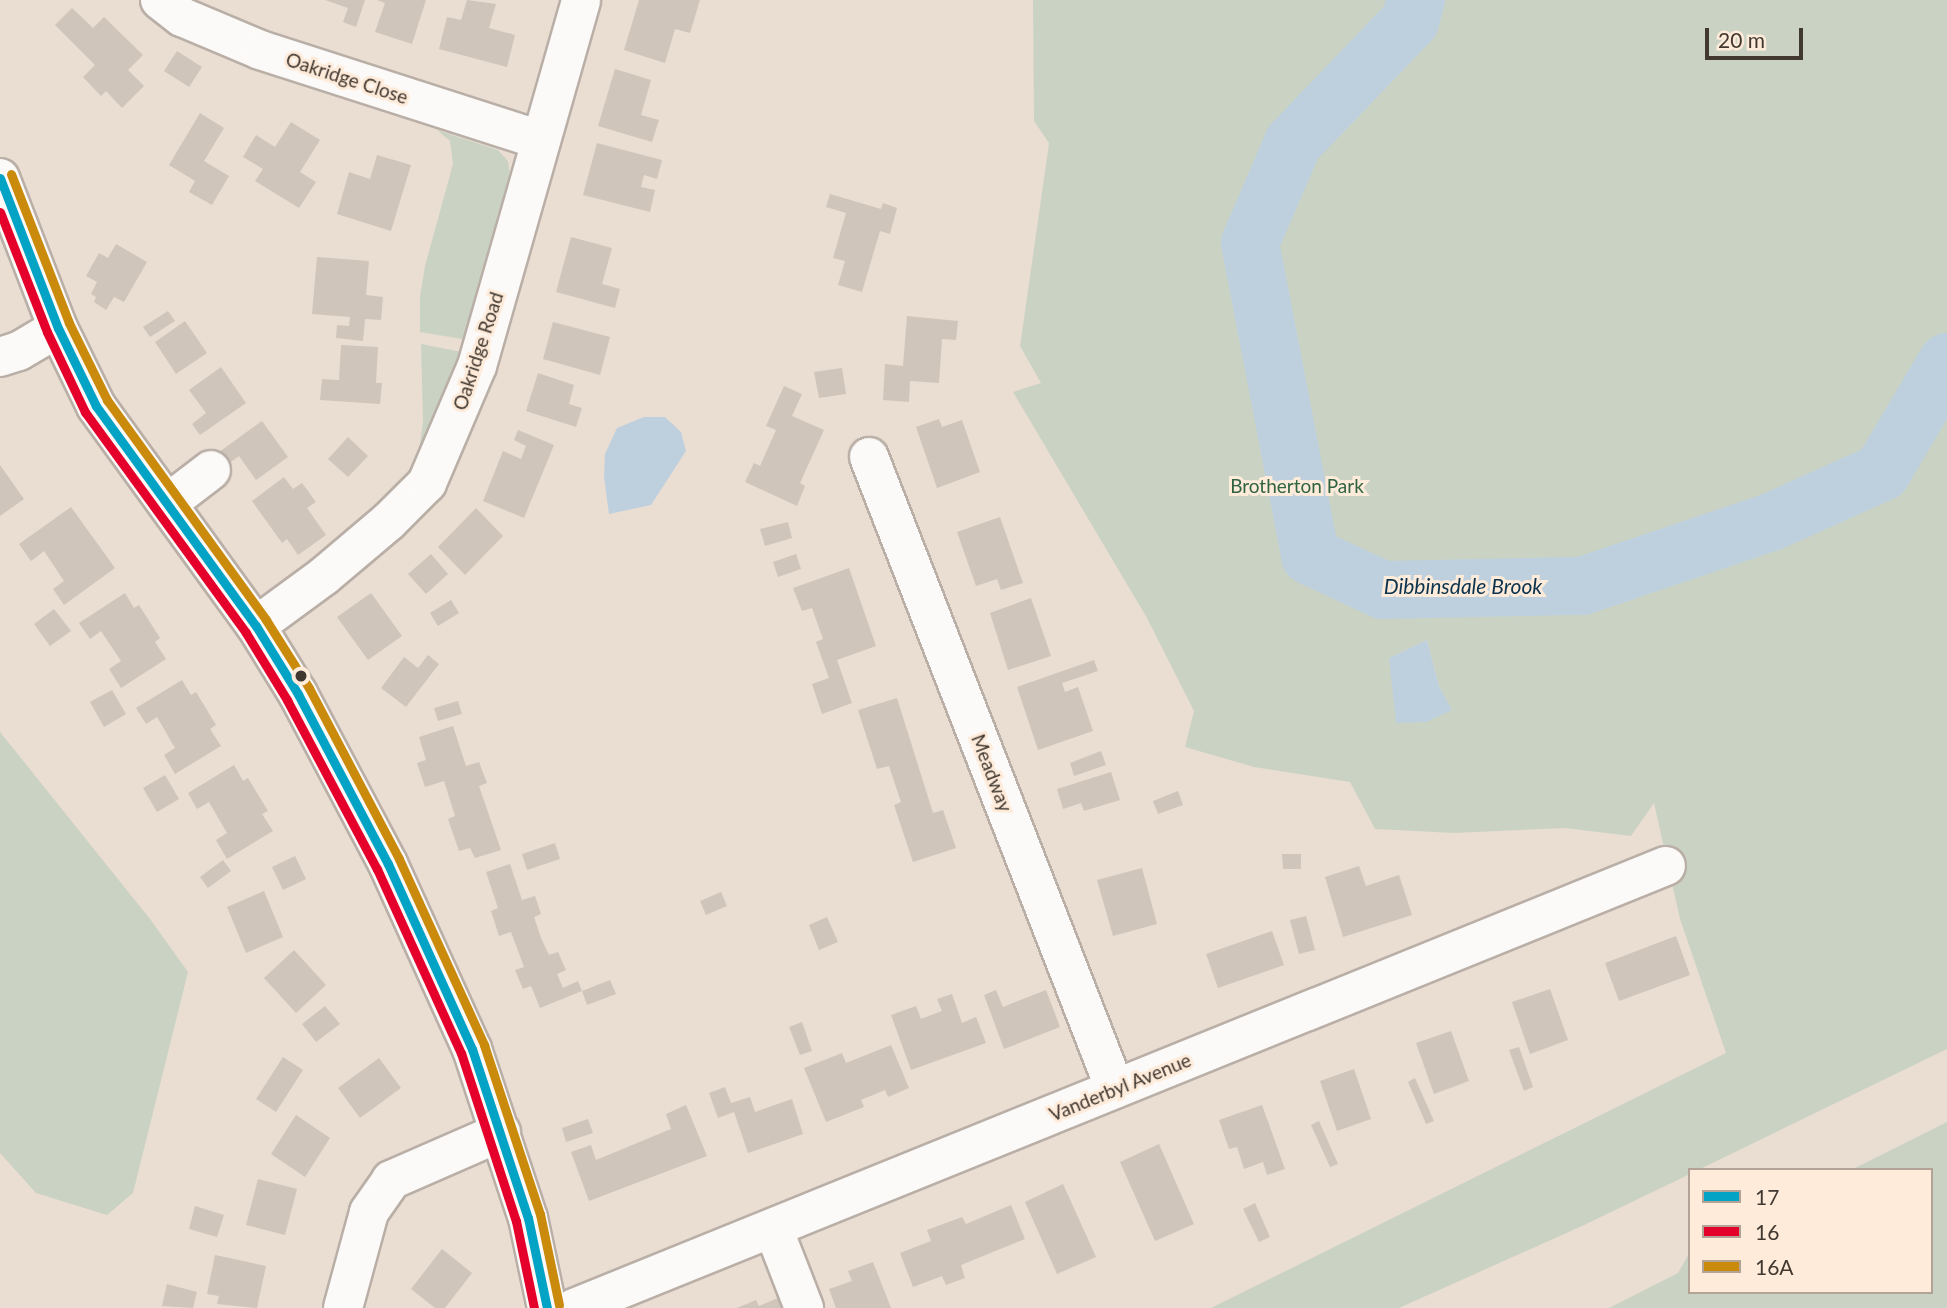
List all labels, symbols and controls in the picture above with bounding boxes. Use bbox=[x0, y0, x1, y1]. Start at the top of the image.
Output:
scale bar bbox=[1709, 14, 1807, 58]
text: 20 m bbox=[1718, 27, 1765, 52]
street label: Oakridge Close bbox=[283, 48, 411, 108]
street label: Oakridge Road bbox=[448, 289, 508, 413]
park label: Brotherton Park bbox=[1230, 475, 1364, 497]
water label: Dibbinsdale Brook bbox=[1384, 573, 1542, 599]
unlabelled marker bbox=[294, 669, 308, 683]
street label: Meadway bbox=[967, 731, 1017, 815]
street label: Vanderbyl Avenue bbox=[1045, 1048, 1195, 1126]
legend bbox=[1688, 1168, 1933, 1294]
text: 17 bbox=[1755, 1184, 1779, 1209]
text: 16 bbox=[1755, 1219, 1779, 1244]
text: 16A bbox=[1755, 1254, 1794, 1279]

